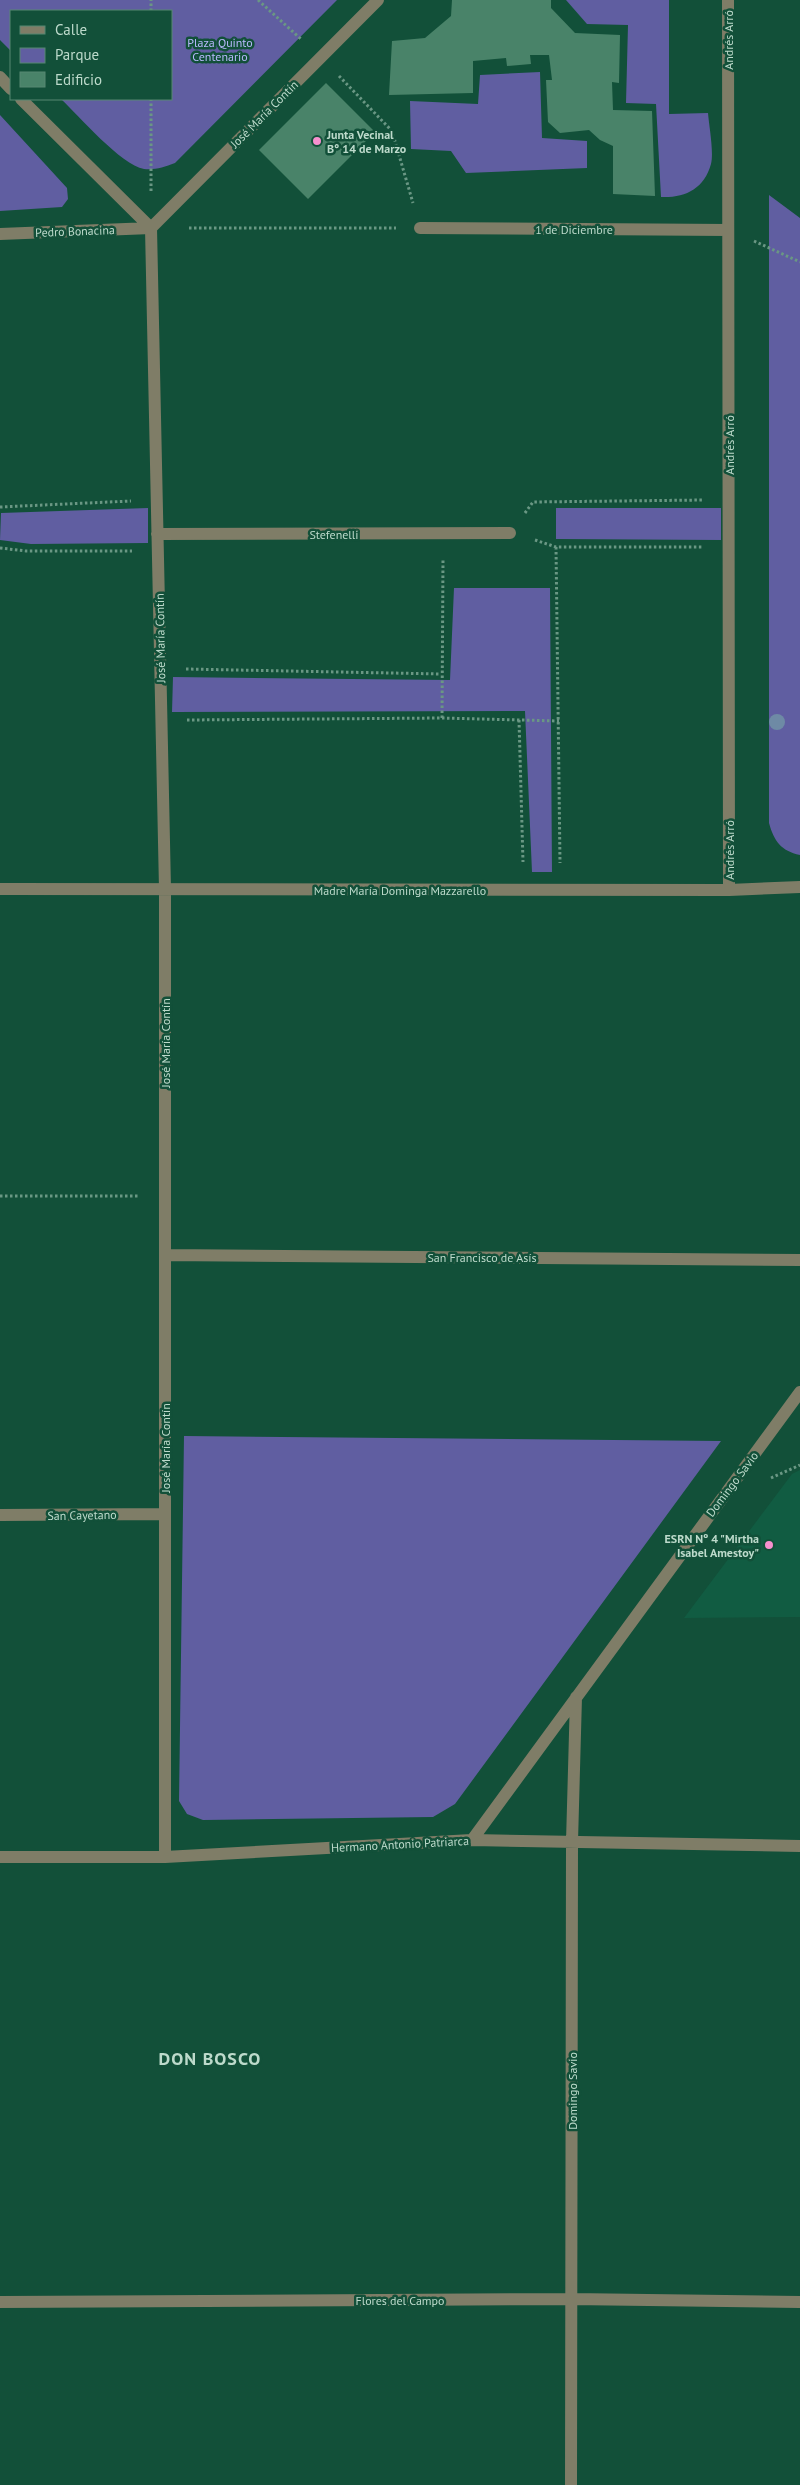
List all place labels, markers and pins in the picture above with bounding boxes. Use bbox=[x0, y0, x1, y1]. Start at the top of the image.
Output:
place label: Junta Vecinal B° 14 de Marzo bbox=[326, 127, 407, 156]
marker: Junta Vecinal B° 14 de Marzo bbox=[311, 135, 323, 147]
place label: ESRN Nº 4 "Mirtha Isabel Amestoy" bbox=[665, 1531, 759, 1560]
marker: ESRN Nº 4 "Mirtha Isabel Amestoy" bbox=[763, 1539, 775, 1551]

